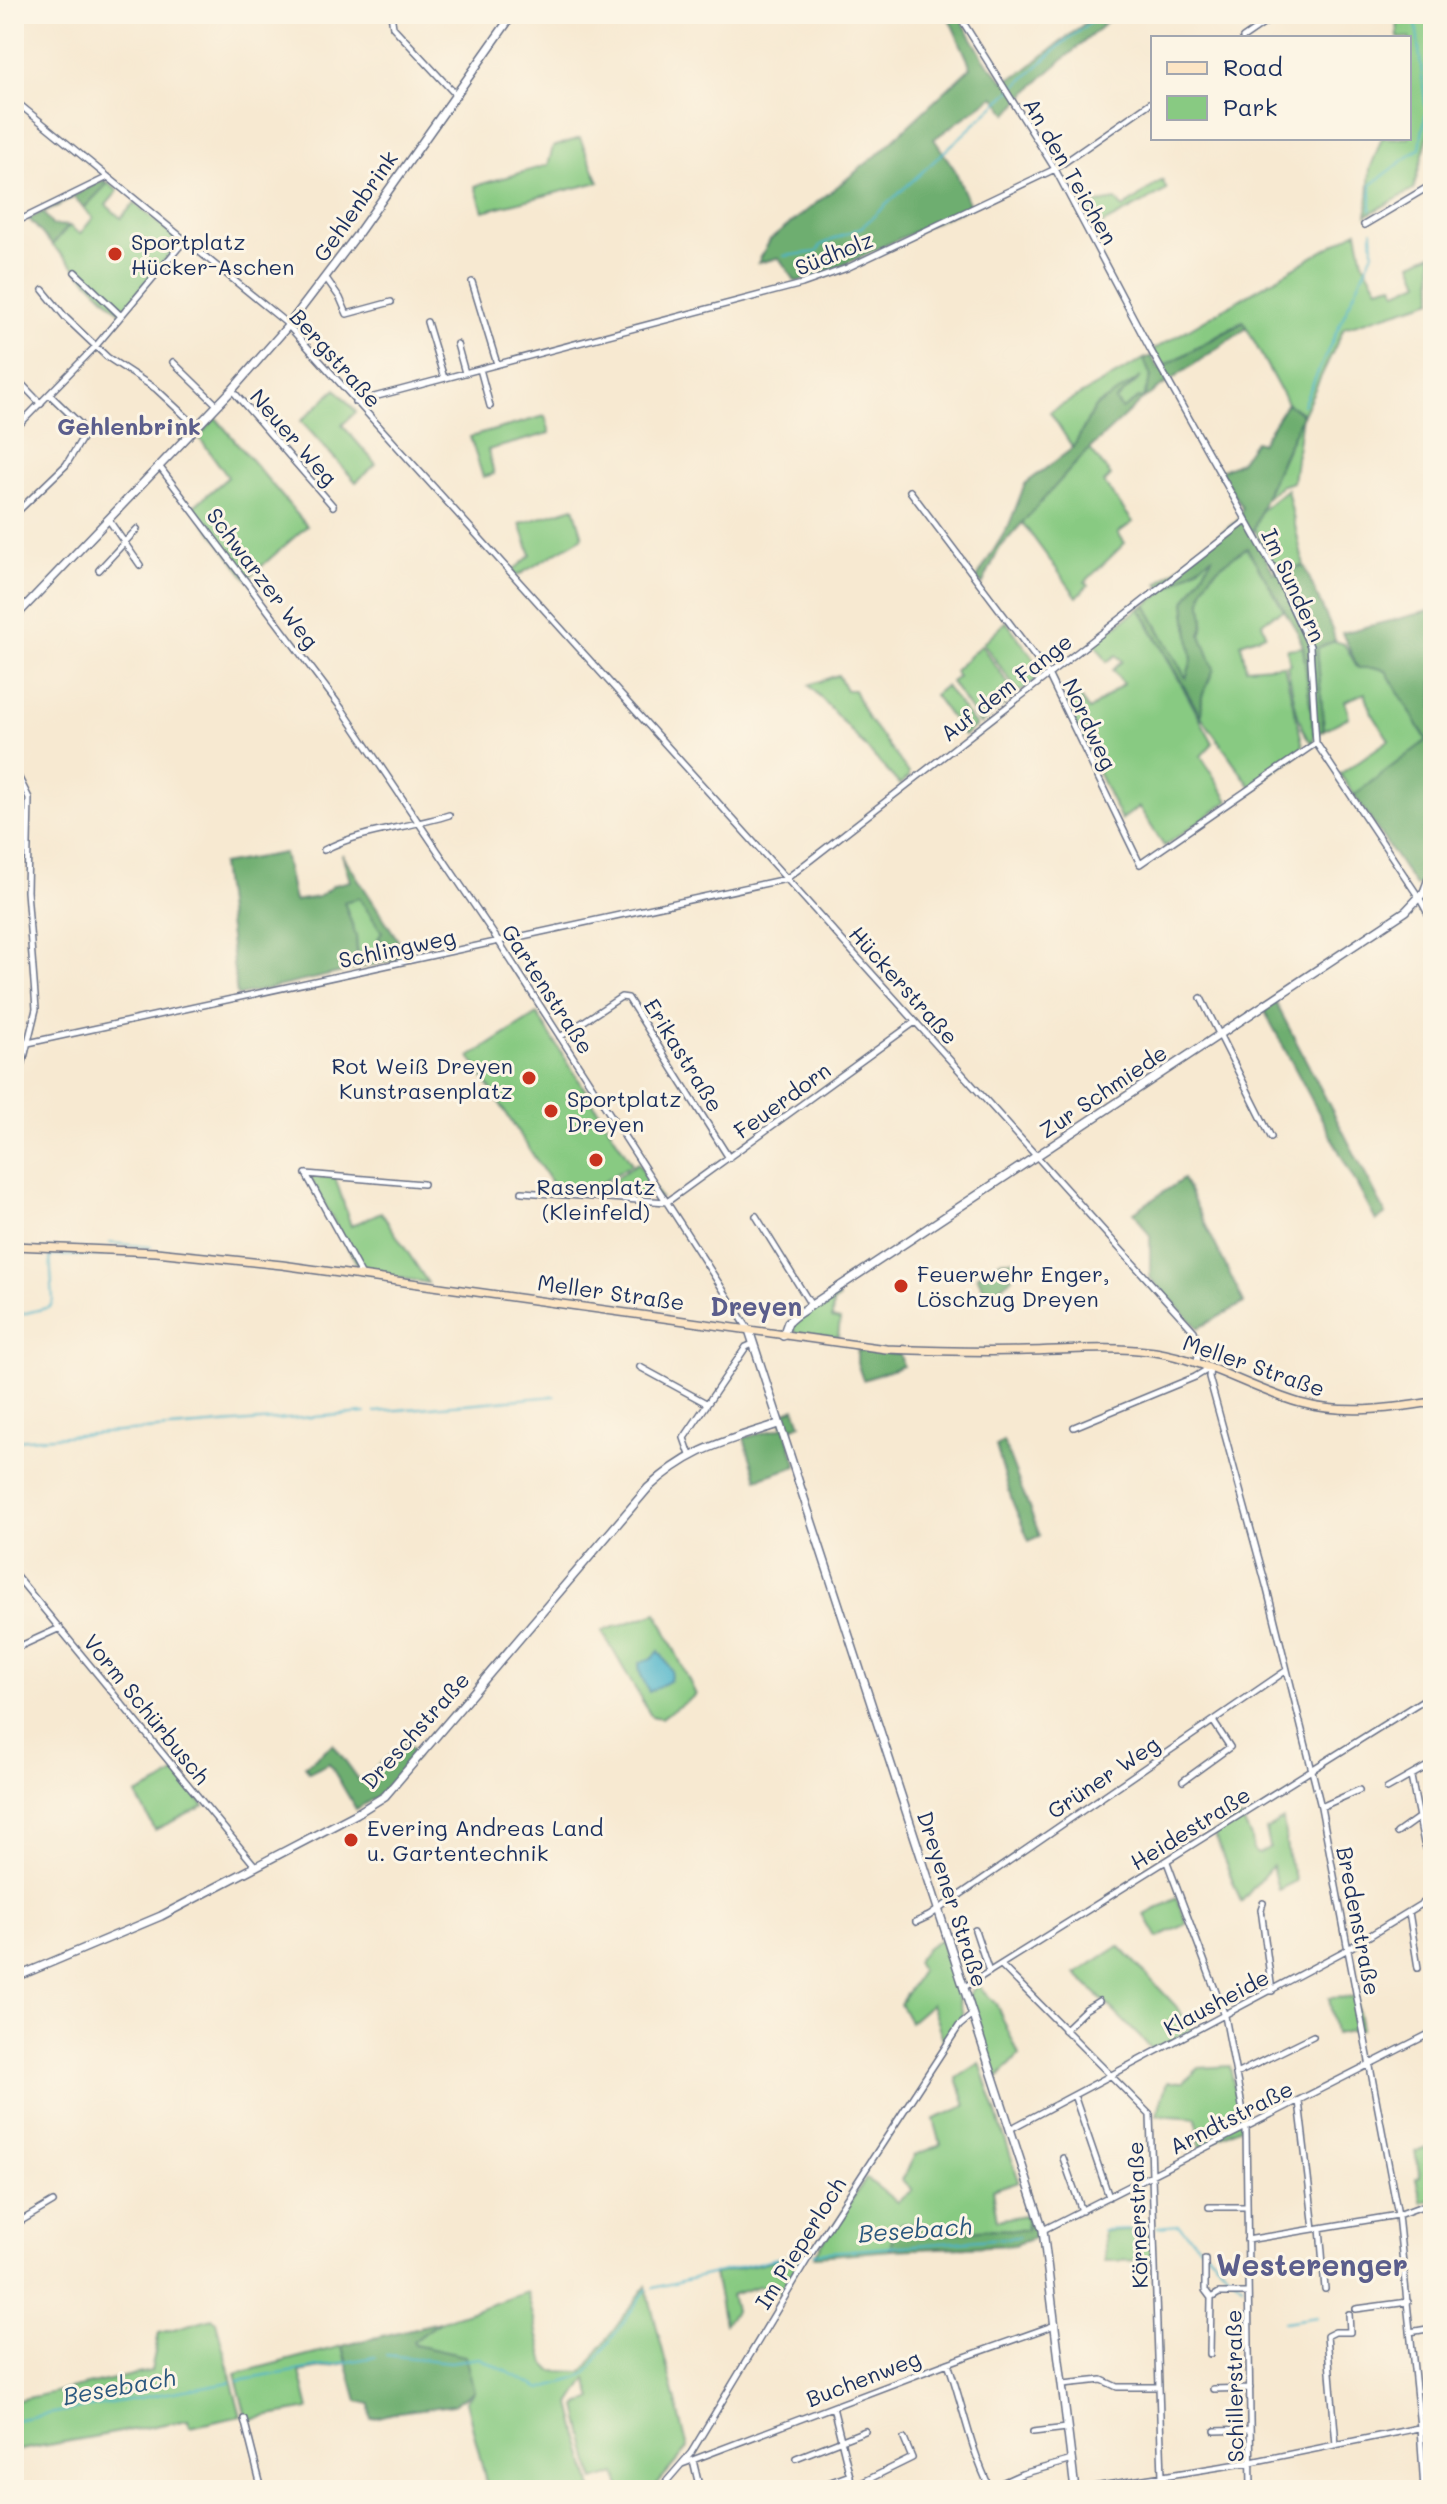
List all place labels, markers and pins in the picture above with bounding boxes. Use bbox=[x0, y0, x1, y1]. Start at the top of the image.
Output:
place label: Sportplatz Hücker-Aschen bbox=[131, 227, 294, 281]
marker: Sportplatz Hücker-Aschen bbox=[106, 245, 124, 263]
place label: Rot Weiß Dreyen Kunstrasenplatz bbox=[331, 1051, 513, 1105]
marker: Rot Weiß Dreyen Kunstrasenplatz bbox=[520, 1069, 538, 1087]
place label: Sportplatz Dreyen bbox=[567, 1084, 681, 1138]
marker: Sportplatz Dreyen bbox=[542, 1102, 560, 1120]
marker: Rasenplatz (Kleinfeld) bbox=[587, 1151, 605, 1169]
place label: Rasenplatz (Kleinfeld) bbox=[536, 1172, 656, 1226]
place label: Feuerwehr Enger, Löschzug Dreyen bbox=[917, 1259, 1110, 1313]
marker: Feuerwehr Enger, Löschzug Dreyen bbox=[892, 1277, 910, 1295]
place label: Evering Andreas Land u. Gartentechnik bbox=[367, 1813, 604, 1867]
marker: Evering Andreas Land u. Gartentechnik bbox=[342, 1831, 360, 1849]

